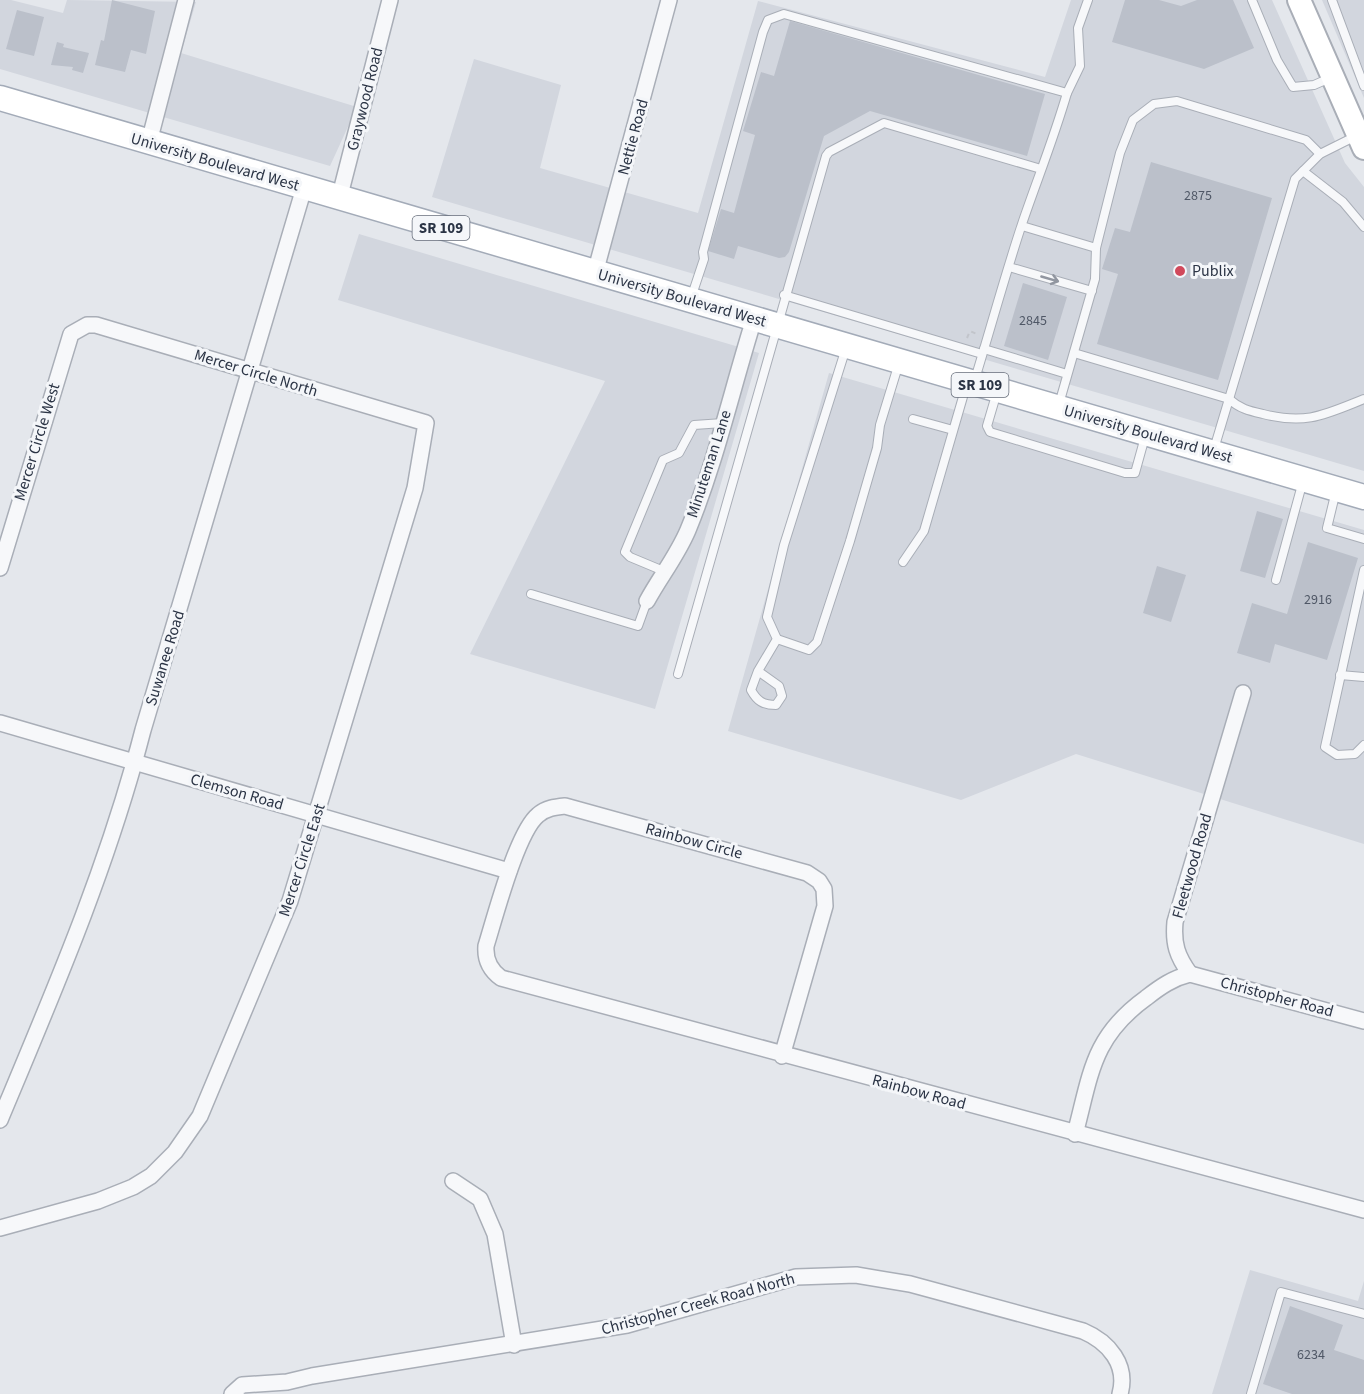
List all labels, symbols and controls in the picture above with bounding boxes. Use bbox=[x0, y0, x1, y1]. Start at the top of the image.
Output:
street label: Graywood Road bbox=[342, 45, 388, 153]
street label: Nettie Road bbox=[612, 96, 654, 178]
street label: University Boulevard West bbox=[128, 127, 302, 197]
house number: 2875 bbox=[1184, 186, 1212, 206]
road number: SR 109 bbox=[412, 216, 470, 240]
place label: Publix bbox=[1192, 260, 1234, 282]
street label: University Boulevard West bbox=[595, 263, 769, 333]
marker: Publix bbox=[1173, 264, 1187, 278]
one-way arrow bbox=[1041, 274, 1060, 285]
house number: 2845 bbox=[1019, 311, 1047, 331]
street label: Mercer Circle North bbox=[191, 344, 321, 402]
road number: SR 109 bbox=[952, 373, 1008, 397]
street label: Mercer Circle West bbox=[9, 380, 66, 503]
street label: University Boulevard West bbox=[1061, 399, 1235, 469]
street label: Minuteman Lane bbox=[681, 407, 737, 521]
house number: 2916 bbox=[1304, 590, 1332, 610]
street label: Suwanee Road bbox=[140, 608, 190, 708]
street label: Clemson Road bbox=[188, 768, 286, 816]
street label: Mercer Circle East bbox=[273, 800, 331, 919]
street label: Fleetwood Road bbox=[1166, 811, 1218, 921]
street label: Rainbow Circle bbox=[643, 817, 745, 865]
street label: Christopher Road bbox=[1218, 971, 1336, 1023]
street label: Rainbow Road bbox=[870, 1069, 968, 1115]
street label: Christopher Creek Road North bbox=[599, 1268, 797, 1340]
house number: 6234 bbox=[1297, 1345, 1325, 1365]

